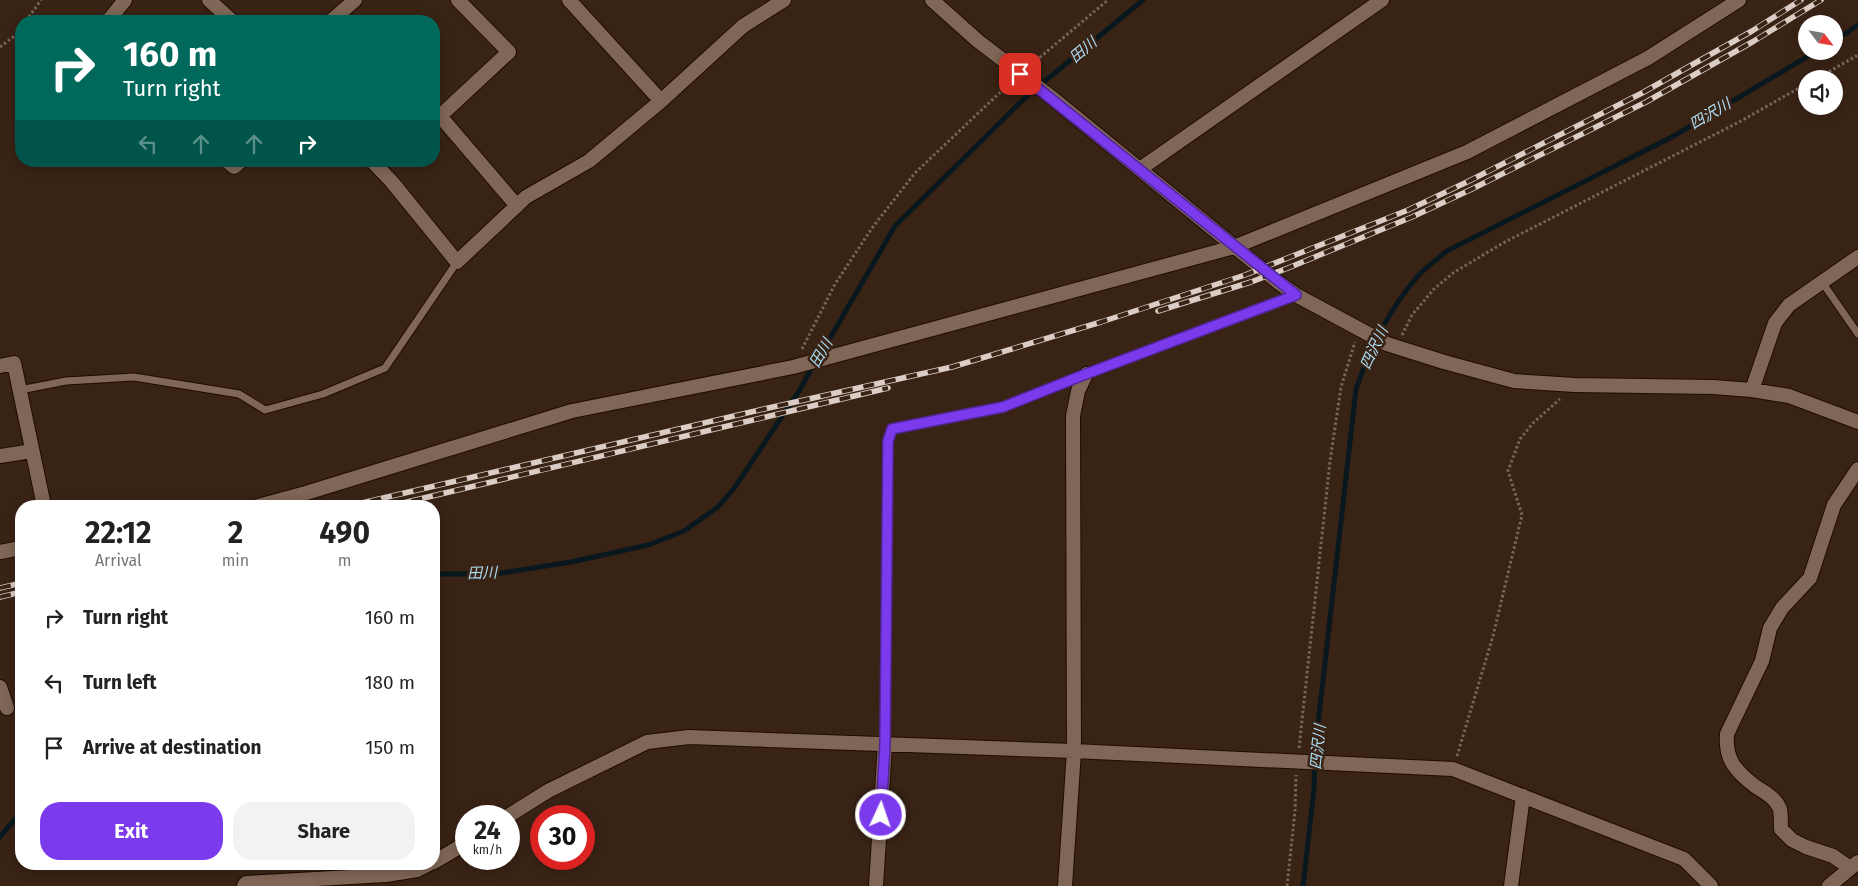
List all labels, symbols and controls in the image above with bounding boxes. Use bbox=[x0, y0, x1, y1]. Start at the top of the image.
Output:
north arrow bbox=[1798, 15, 1842, 60]
map controls bbox=[1798, 15, 1843, 115]
water label: 田川 bbox=[1066, 32, 1102, 67]
text: 160 m bbox=[123, 33, 217, 75]
icon: right bbox=[40, 35, 105, 100]
pin bbox=[999, 53, 1041, 95]
icon: arrive bbox=[1006, 60, 1034, 88]
button: sound bbox=[1798, 70, 1843, 115]
text: Turn right bbox=[123, 75, 220, 102]
water label: 四沢川 bbox=[1686, 94, 1736, 133]
icon: left bbox=[134, 130, 162, 158]
icon: ahead bbox=[187, 130, 215, 158]
icon: ahead bbox=[240, 130, 268, 158]
icon: right bbox=[293, 130, 321, 158]
water label: 四沢川 bbox=[1356, 322, 1393, 372]
water label: 田川 bbox=[806, 334, 837, 370]
text: 22:12 bbox=[85, 515, 152, 551]
text: 2 bbox=[228, 515, 243, 551]
text: 490 bbox=[319, 515, 370, 551]
text: Arrival bbox=[95, 551, 142, 570]
text: min bbox=[222, 551, 249, 570]
text: m bbox=[338, 551, 351, 570]
water label: 田川 bbox=[467, 563, 499, 583]
icon: right bbox=[40, 604, 68, 632]
text: Turn right bbox=[83, 606, 168, 629]
text: 160 m bbox=[365, 606, 415, 629]
icon: left bbox=[40, 669, 68, 697]
text: Turn left bbox=[83, 671, 157, 694]
text: 180 m bbox=[364, 671, 415, 694]
water label: 四沢川 bbox=[1307, 722, 1330, 770]
icon: arrive bbox=[40, 734, 68, 762]
text: Arrive at destination bbox=[83, 736, 262, 759]
text: 150 m bbox=[365, 736, 415, 759]
position arrow bbox=[854, 788, 906, 840]
button: Exit bbox=[40, 802, 223, 860]
button: Share bbox=[233, 802, 415, 860]
speed limit sign: 30 bbox=[530, 805, 595, 870]
text: 24 bbox=[474, 816, 501, 846]
text: km/h bbox=[473, 843, 502, 857]

